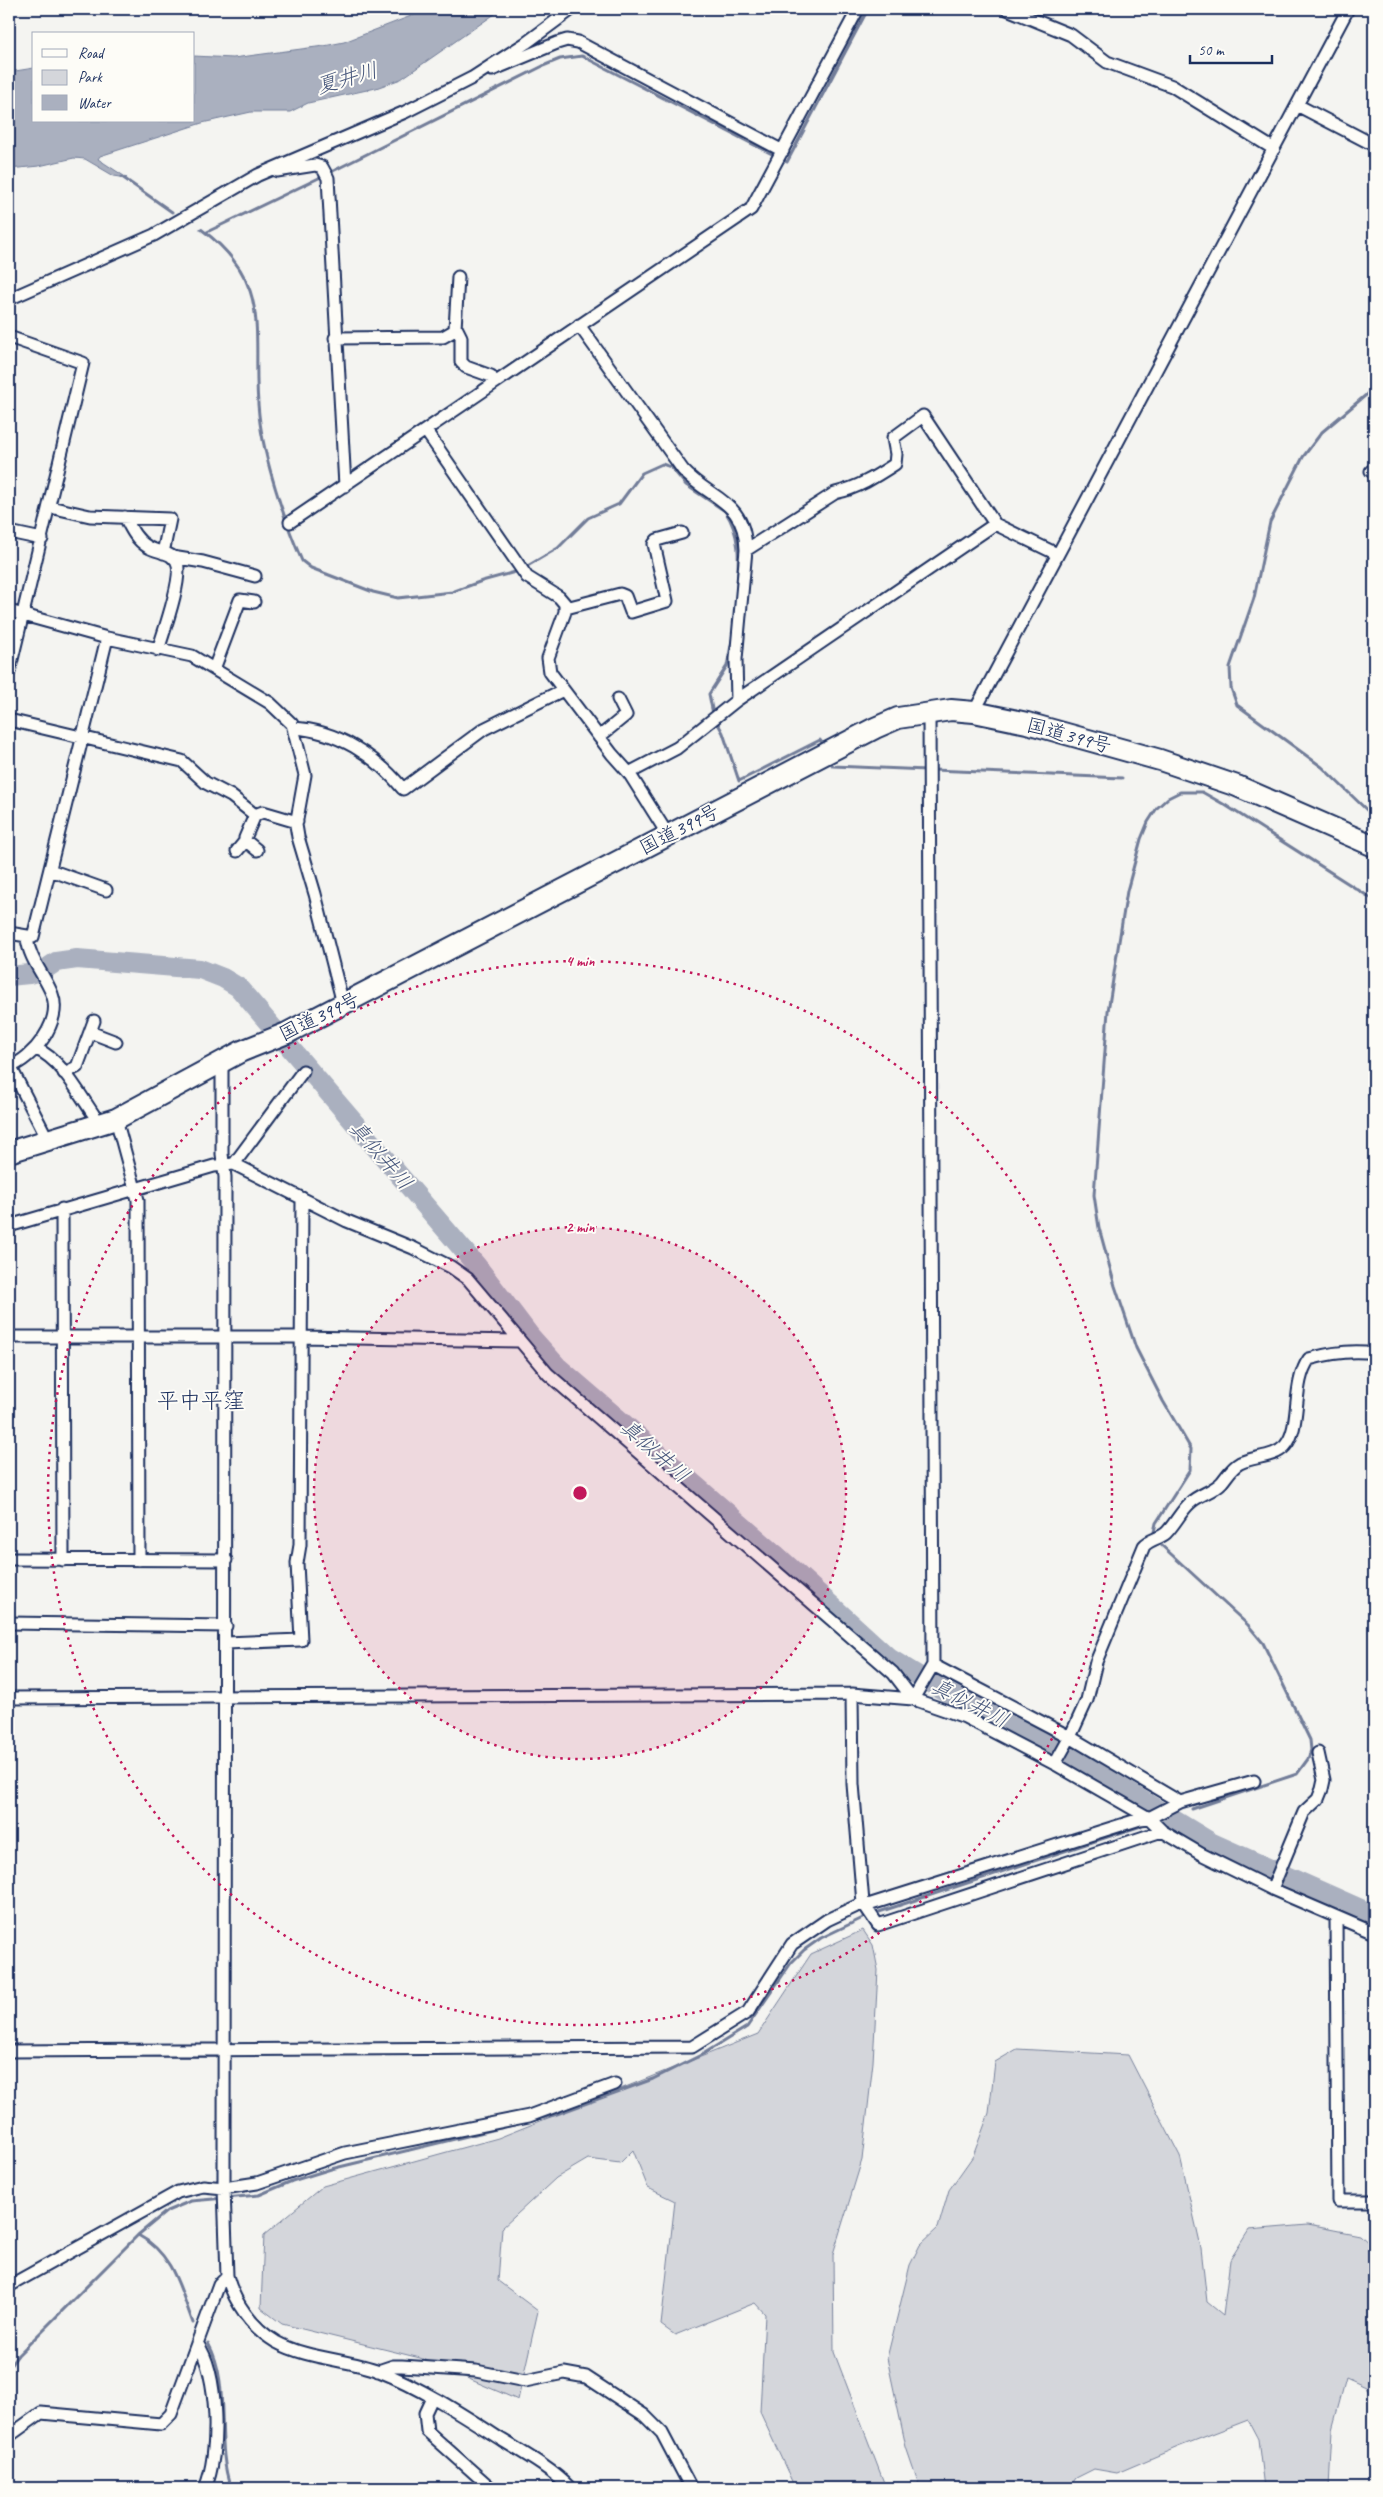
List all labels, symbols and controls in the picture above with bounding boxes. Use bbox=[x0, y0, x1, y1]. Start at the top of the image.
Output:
legend bbox=[32, 32, 195, 122]
scale bar bbox=[1190, 32, 1273, 64]
text: 50 m bbox=[1198, 41, 1225, 60]
text: Road bbox=[78, 44, 105, 63]
water label: 夏井川 bbox=[313, 57, 381, 99]
text: Park bbox=[78, 68, 103, 87]
text: Water bbox=[78, 94, 112, 113]
street label: 国道399号 bbox=[1024, 712, 1114, 759]
street label: 国道399号 bbox=[635, 799, 724, 860]
text: 4 min bbox=[566, 952, 595, 971]
street label: 国道399号 bbox=[275, 986, 364, 1047]
water label: 真似井川 bbox=[344, 1115, 418, 1195]
text: 2 min bbox=[566, 1218, 595, 1237]
district label: 平中平窪 bbox=[157, 1387, 245, 1415]
water label: 真似井川 bbox=[615, 1414, 695, 1488]
centre of rings bbox=[571, 1484, 589, 1502]
water label: 真似井川 bbox=[927, 1672, 1013, 1734]

